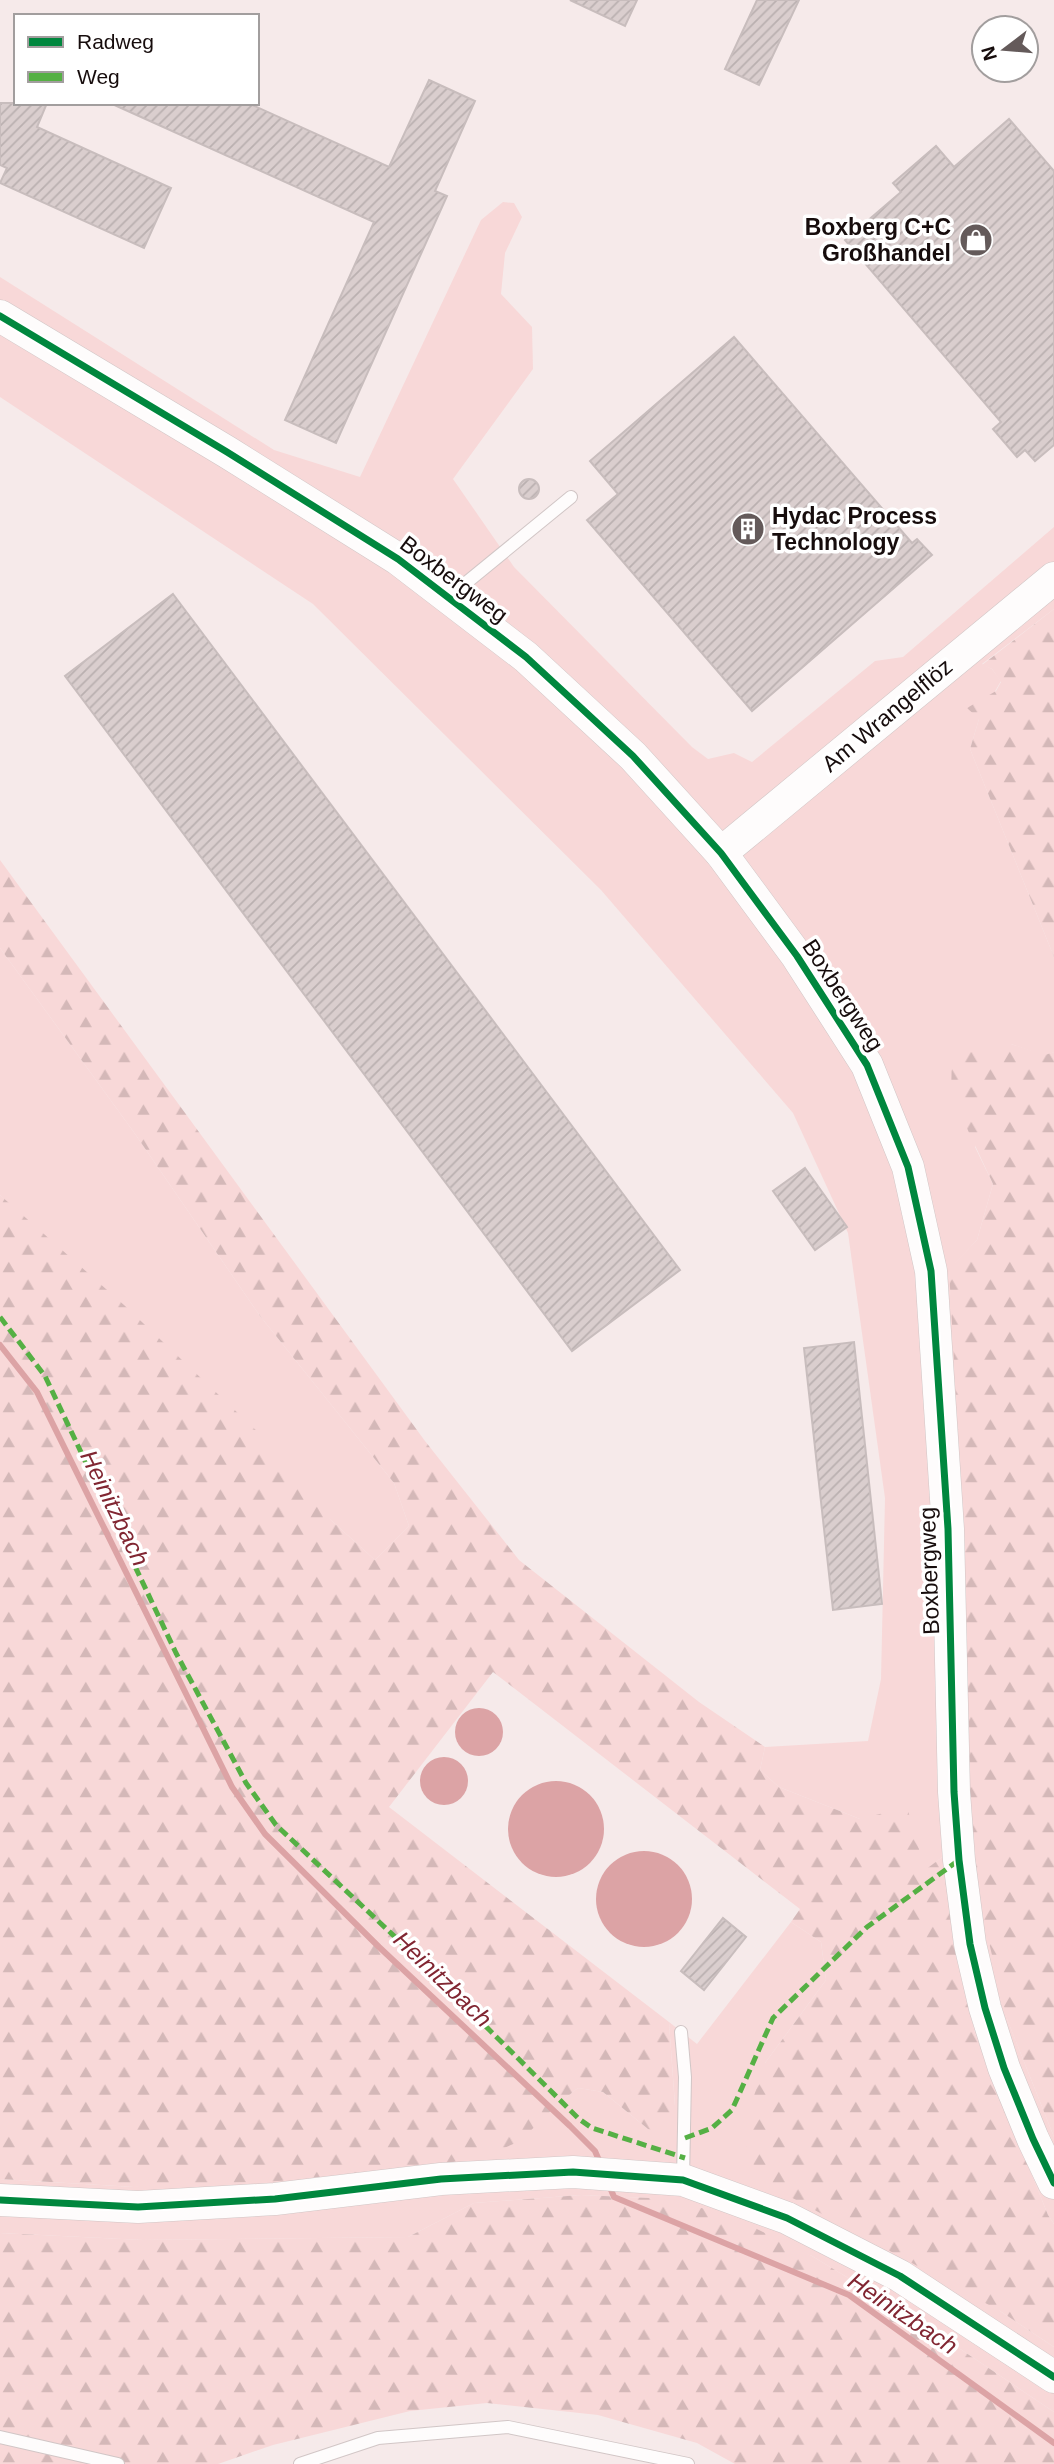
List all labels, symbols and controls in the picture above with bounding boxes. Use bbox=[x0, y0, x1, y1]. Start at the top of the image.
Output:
legend bbox=[14, 14, 259, 105]
north arrow bbox=[970, 14, 1040, 84]
text: Radweg bbox=[77, 30, 154, 53]
text: N bbox=[977, 44, 1001, 63]
text: Weg bbox=[77, 65, 120, 88]
place label: Boxberg C+C Großhandel bbox=[805, 214, 951, 266]
shop icon: Boxberg C+C Großhandel bbox=[957, 221, 995, 259]
place label: Hydac Process Technology bbox=[772, 503, 937, 555]
building icon: Hydac Process Technology bbox=[729, 510, 767, 548]
street label: Boxbergweg bbox=[395, 530, 513, 628]
street label: Am Wrangelflöz bbox=[817, 653, 957, 777]
street label: Boxbergweg bbox=[797, 934, 889, 1056]
water label: Heinitzbach bbox=[75, 1446, 155, 1570]
street label: Boxbergweg bbox=[914, 1507, 944, 1635]
water label: Heinitzbach bbox=[389, 1926, 497, 2032]
water label: Heinitzbach bbox=[843, 2267, 963, 2359]

